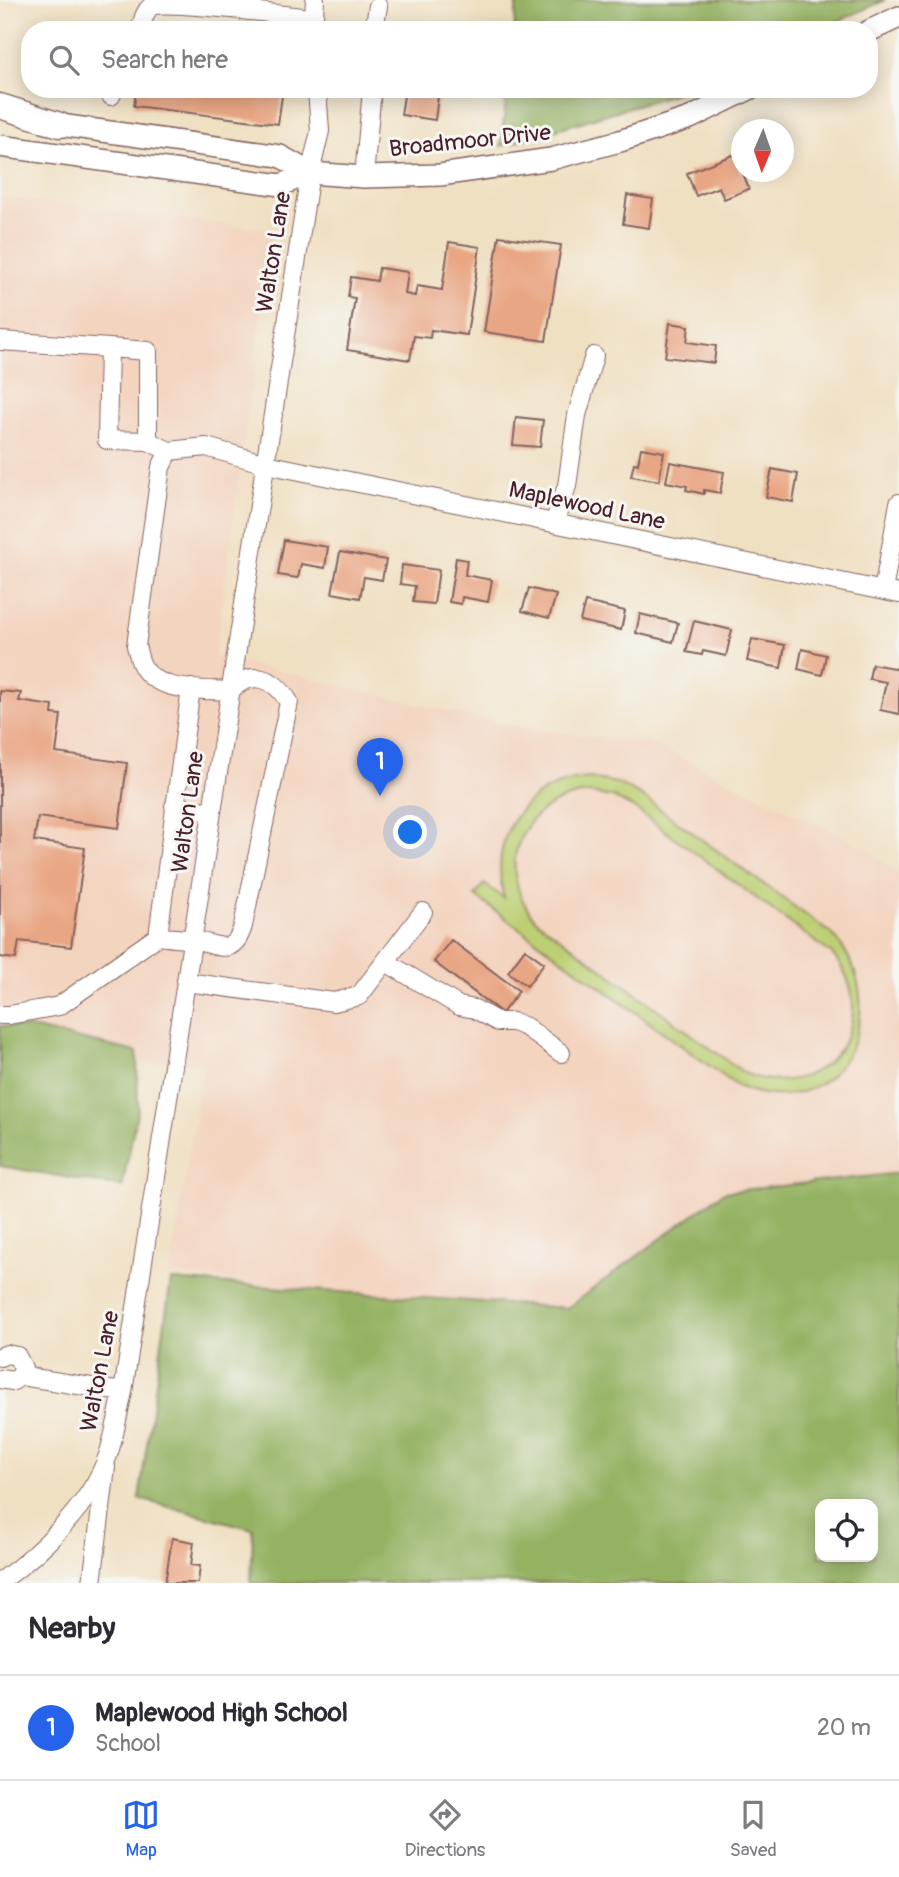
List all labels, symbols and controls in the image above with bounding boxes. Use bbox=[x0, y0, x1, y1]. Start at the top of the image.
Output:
search box bbox=[21, 21, 878, 98]
icon: search bbox=[45, 41, 83, 79]
text: Search here bbox=[101, 44, 228, 76]
street label: Broadmoor Drive bbox=[388, 118, 553, 163]
north arrow bbox=[731, 119, 794, 182]
street label: Walton Lane bbox=[250, 189, 298, 315]
street label: Maplewood Lane bbox=[506, 475, 668, 536]
pin: 1 bbox=[357, 738, 403, 796]
street label: Walton Lane bbox=[165, 749, 210, 875]
your location bbox=[393, 815, 427, 849]
street label: Walton Lane bbox=[74, 1308, 126, 1434]
map controls bbox=[815, 1499, 878, 1562]
button: locate bbox=[815, 1499, 878, 1562]
text: Nearby bbox=[28, 1610, 115, 1647]
text: Maplewood High School bbox=[95, 1697, 348, 1729]
text: 1 bbox=[47, 1713, 56, 1742]
text: 20 m bbox=[817, 1713, 871, 1742]
text: School bbox=[95, 1729, 161, 1758]
tab: Map bbox=[122, 1796, 160, 1862]
tab: Directions bbox=[405, 1796, 485, 1862]
tab: Saved bbox=[730, 1796, 777, 1862]

